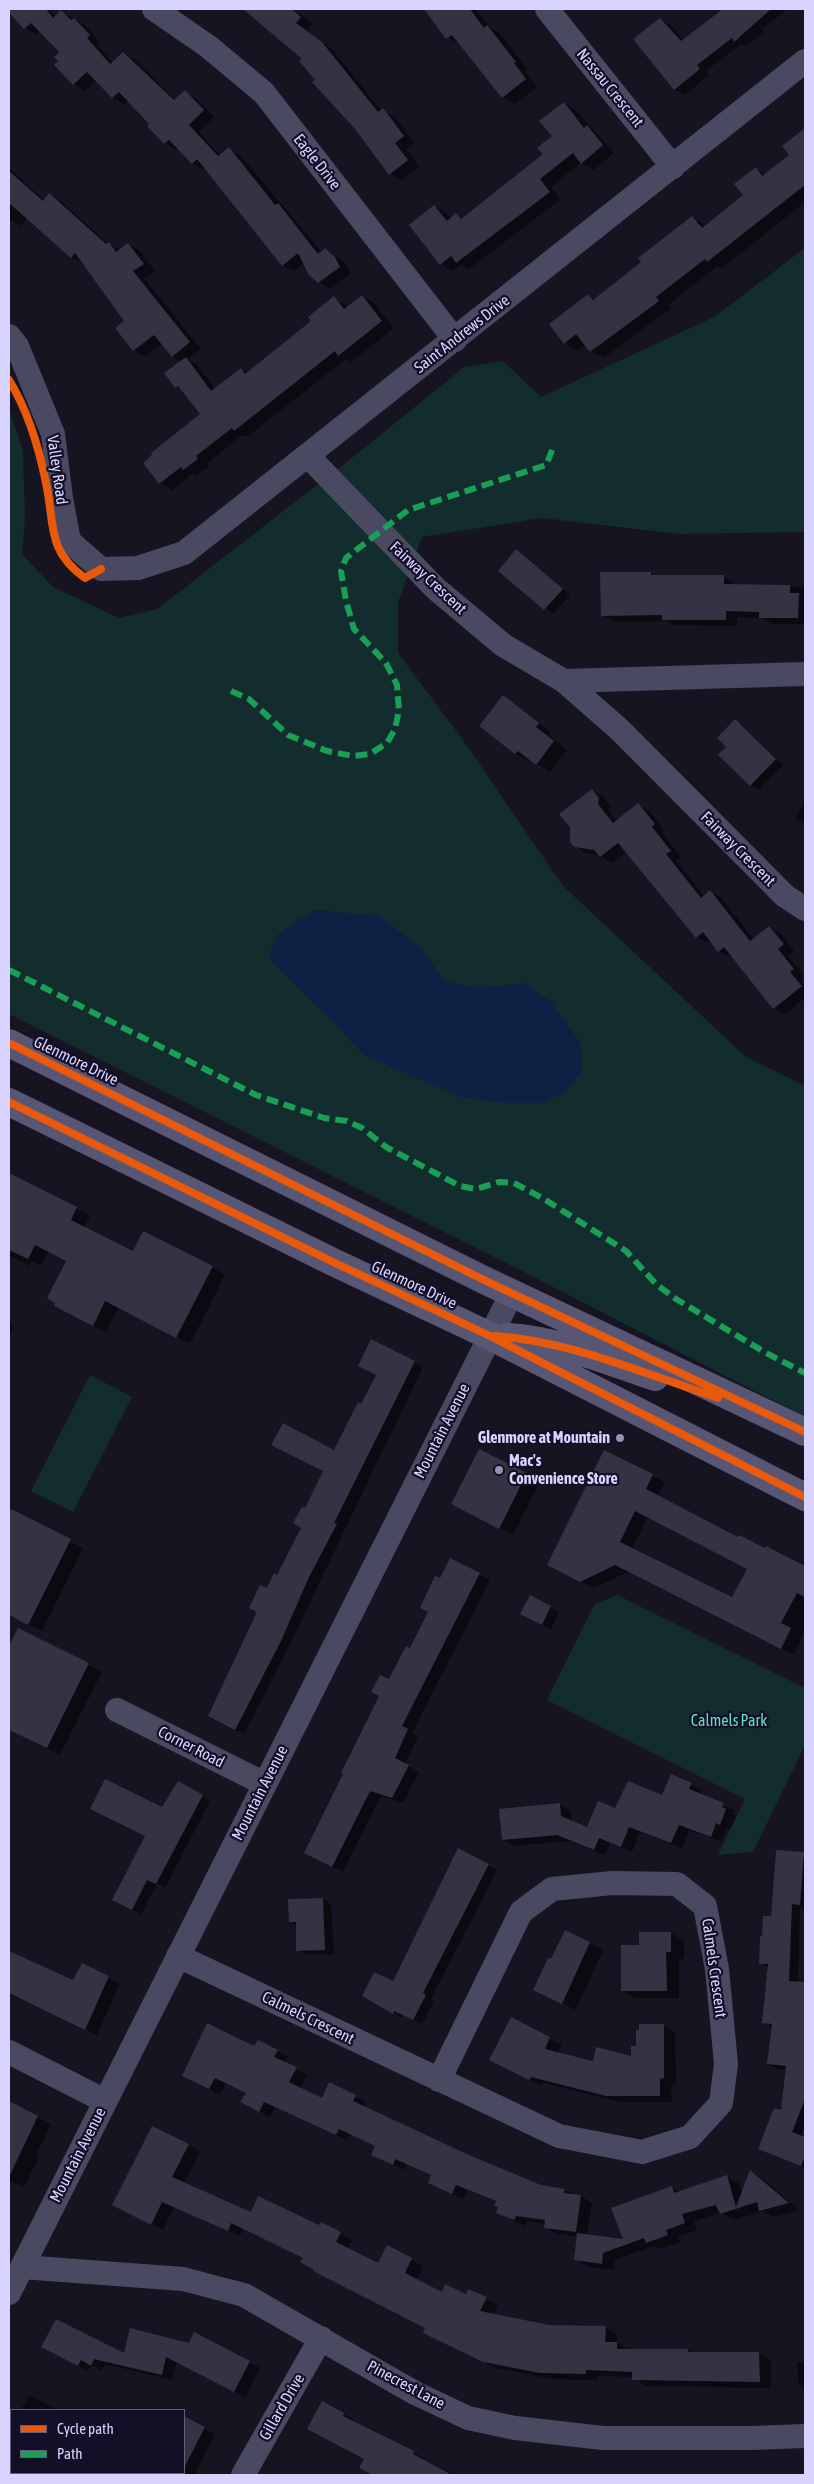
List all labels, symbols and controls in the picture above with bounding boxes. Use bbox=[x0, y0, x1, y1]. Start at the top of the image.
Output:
street label: Nassau Crescent bbox=[572, 45, 648, 131]
street label: Eagle Drive bbox=[289, 130, 345, 194]
street label: Saint Andrews Drive bbox=[410, 291, 514, 377]
street label: Valley Road bbox=[43, 434, 71, 506]
street label: Fairway Crescent bbox=[386, 538, 470, 618]
street label: Fairway Crescent bbox=[697, 808, 779, 890]
street label: Glenmore Drive bbox=[31, 1032, 121, 1090]
street label: Glenmore Drive bbox=[368, 1257, 460, 1313]
street label: Mountain Avenue bbox=[410, 1380, 474, 1482]
place label: Glenmore at Mountain bbox=[478, 1428, 610, 1448]
marker: Glenmore at Mountain bbox=[614, 1432, 626, 1444]
place label: Mac's Convenience Store bbox=[509, 1451, 618, 1489]
marker: Mac's Convenience Store bbox=[493, 1464, 505, 1476]
park label: Calmels Park bbox=[691, 1711, 767, 1731]
street label: Corner Road bbox=[155, 1722, 227, 1772]
street label: Mountain Avenue bbox=[228, 1742, 292, 1844]
street label: Calmels Crescent bbox=[698, 1917, 730, 2019]
street label: Calmels Crescent bbox=[259, 1987, 357, 2049]
street label: Mountain Avenue bbox=[46, 2104, 110, 2206]
street label: Pinecrest Lane bbox=[364, 2357, 448, 2413]
street label: Gillard Drive bbox=[255, 2370, 309, 2444]
legend bbox=[10, 2409, 185, 2474]
text: Cycle path bbox=[57, 2420, 114, 2437]
text: Path bbox=[57, 2445, 83, 2462]

